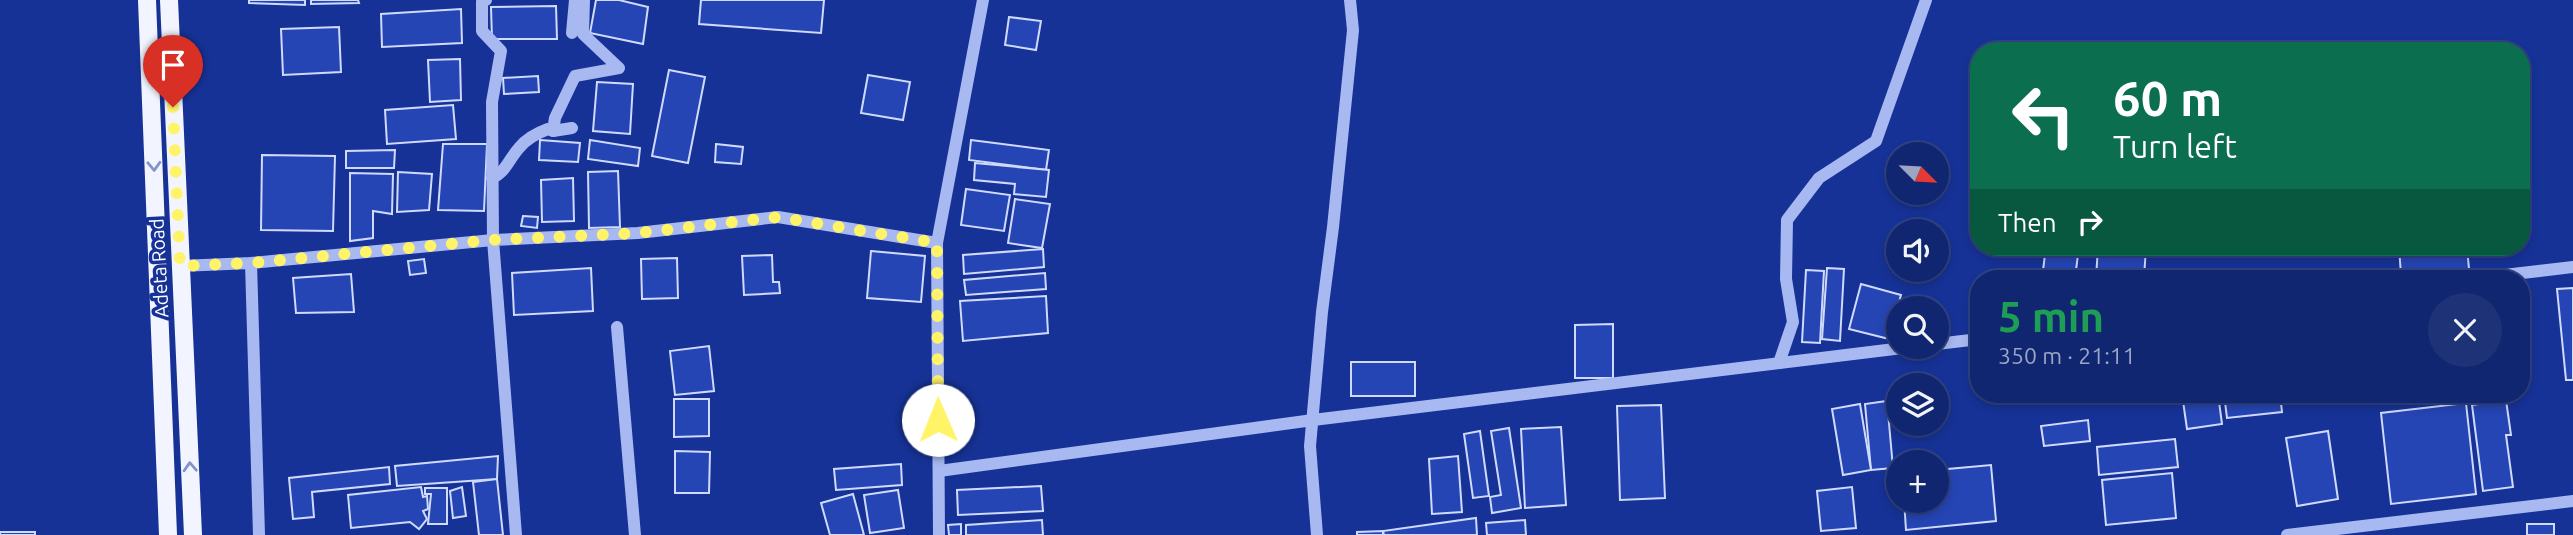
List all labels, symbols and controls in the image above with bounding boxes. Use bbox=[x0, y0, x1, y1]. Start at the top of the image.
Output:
pin bbox=[143, 35, 203, 107]
icon: arrive bbox=[154, 46, 192, 84]
icon: left bbox=[1998, 70, 2089, 161]
text: 60 m bbox=[2113, 70, 2222, 125]
text: Turn left bbox=[2113, 128, 2237, 164]
north arrow bbox=[1886, 142, 1950, 205]
map controls bbox=[1886, 142, 1949, 513]
one-way arrow bbox=[147, 161, 162, 172]
icon: right bbox=[2071, 203, 2109, 241]
text: Then bbox=[1998, 208, 2057, 237]
street label: Adeta Road bbox=[145, 218, 173, 318]
button: sound bbox=[1886, 219, 1949, 282]
text: 5 min bbox=[1998, 293, 2104, 340]
button: close bbox=[2428, 293, 2502, 367]
button: search bbox=[1886, 296, 1949, 359]
text: 350 m · 21:11 bbox=[1998, 343, 2136, 368]
button: layers bbox=[1886, 373, 1949, 436]
position arrow bbox=[901, 383, 975, 457]
button: + bbox=[1886, 450, 1949, 513]
one-way arrow bbox=[182, 461, 197, 472]

